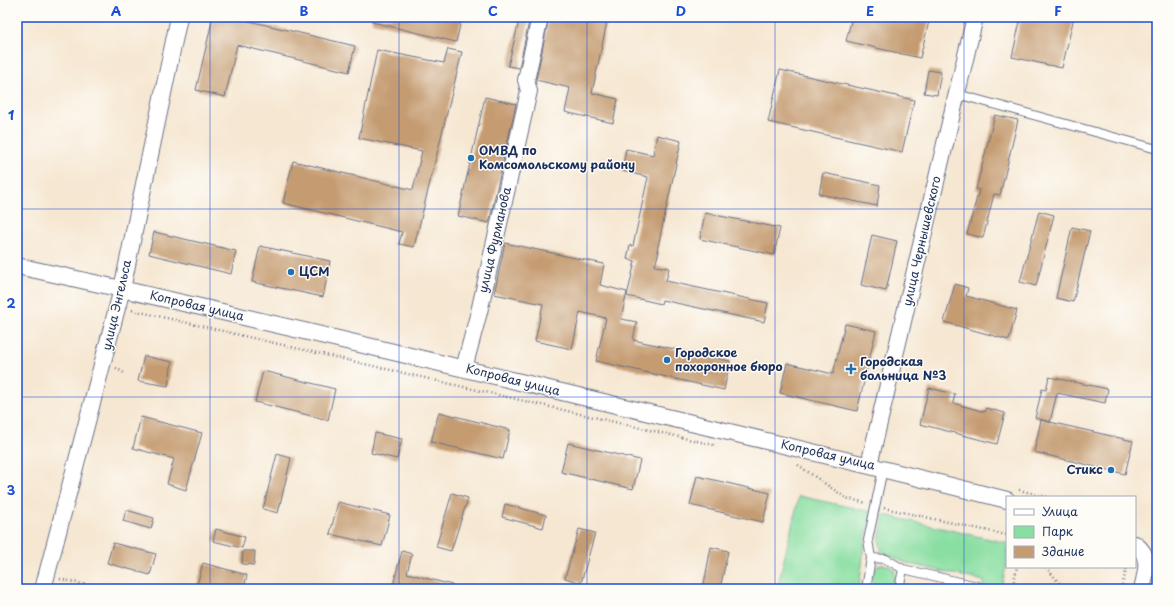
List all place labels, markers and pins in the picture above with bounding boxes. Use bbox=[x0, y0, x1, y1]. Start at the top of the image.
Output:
place label: ОМВД по Комсомольскому району bbox=[479, 141, 635, 173]
marker: ОМВД по Комсомольскому району bbox=[466, 153, 476, 163]
place label: ЦСМ bbox=[299, 262, 329, 280]
marker: ЦСМ bbox=[286, 267, 296, 277]
place label: Городское похоронное бюро bbox=[675, 343, 783, 375]
place label: Городская больница №3 bbox=[860, 352, 946, 384]
marker: Городское похоронное бюро bbox=[662, 355, 672, 365]
marker: Городская больница №3 bbox=[845, 363, 857, 375]
place label: Стикс bbox=[1066, 460, 1103, 478]
marker: Стикс bbox=[1106, 465, 1116, 475]

